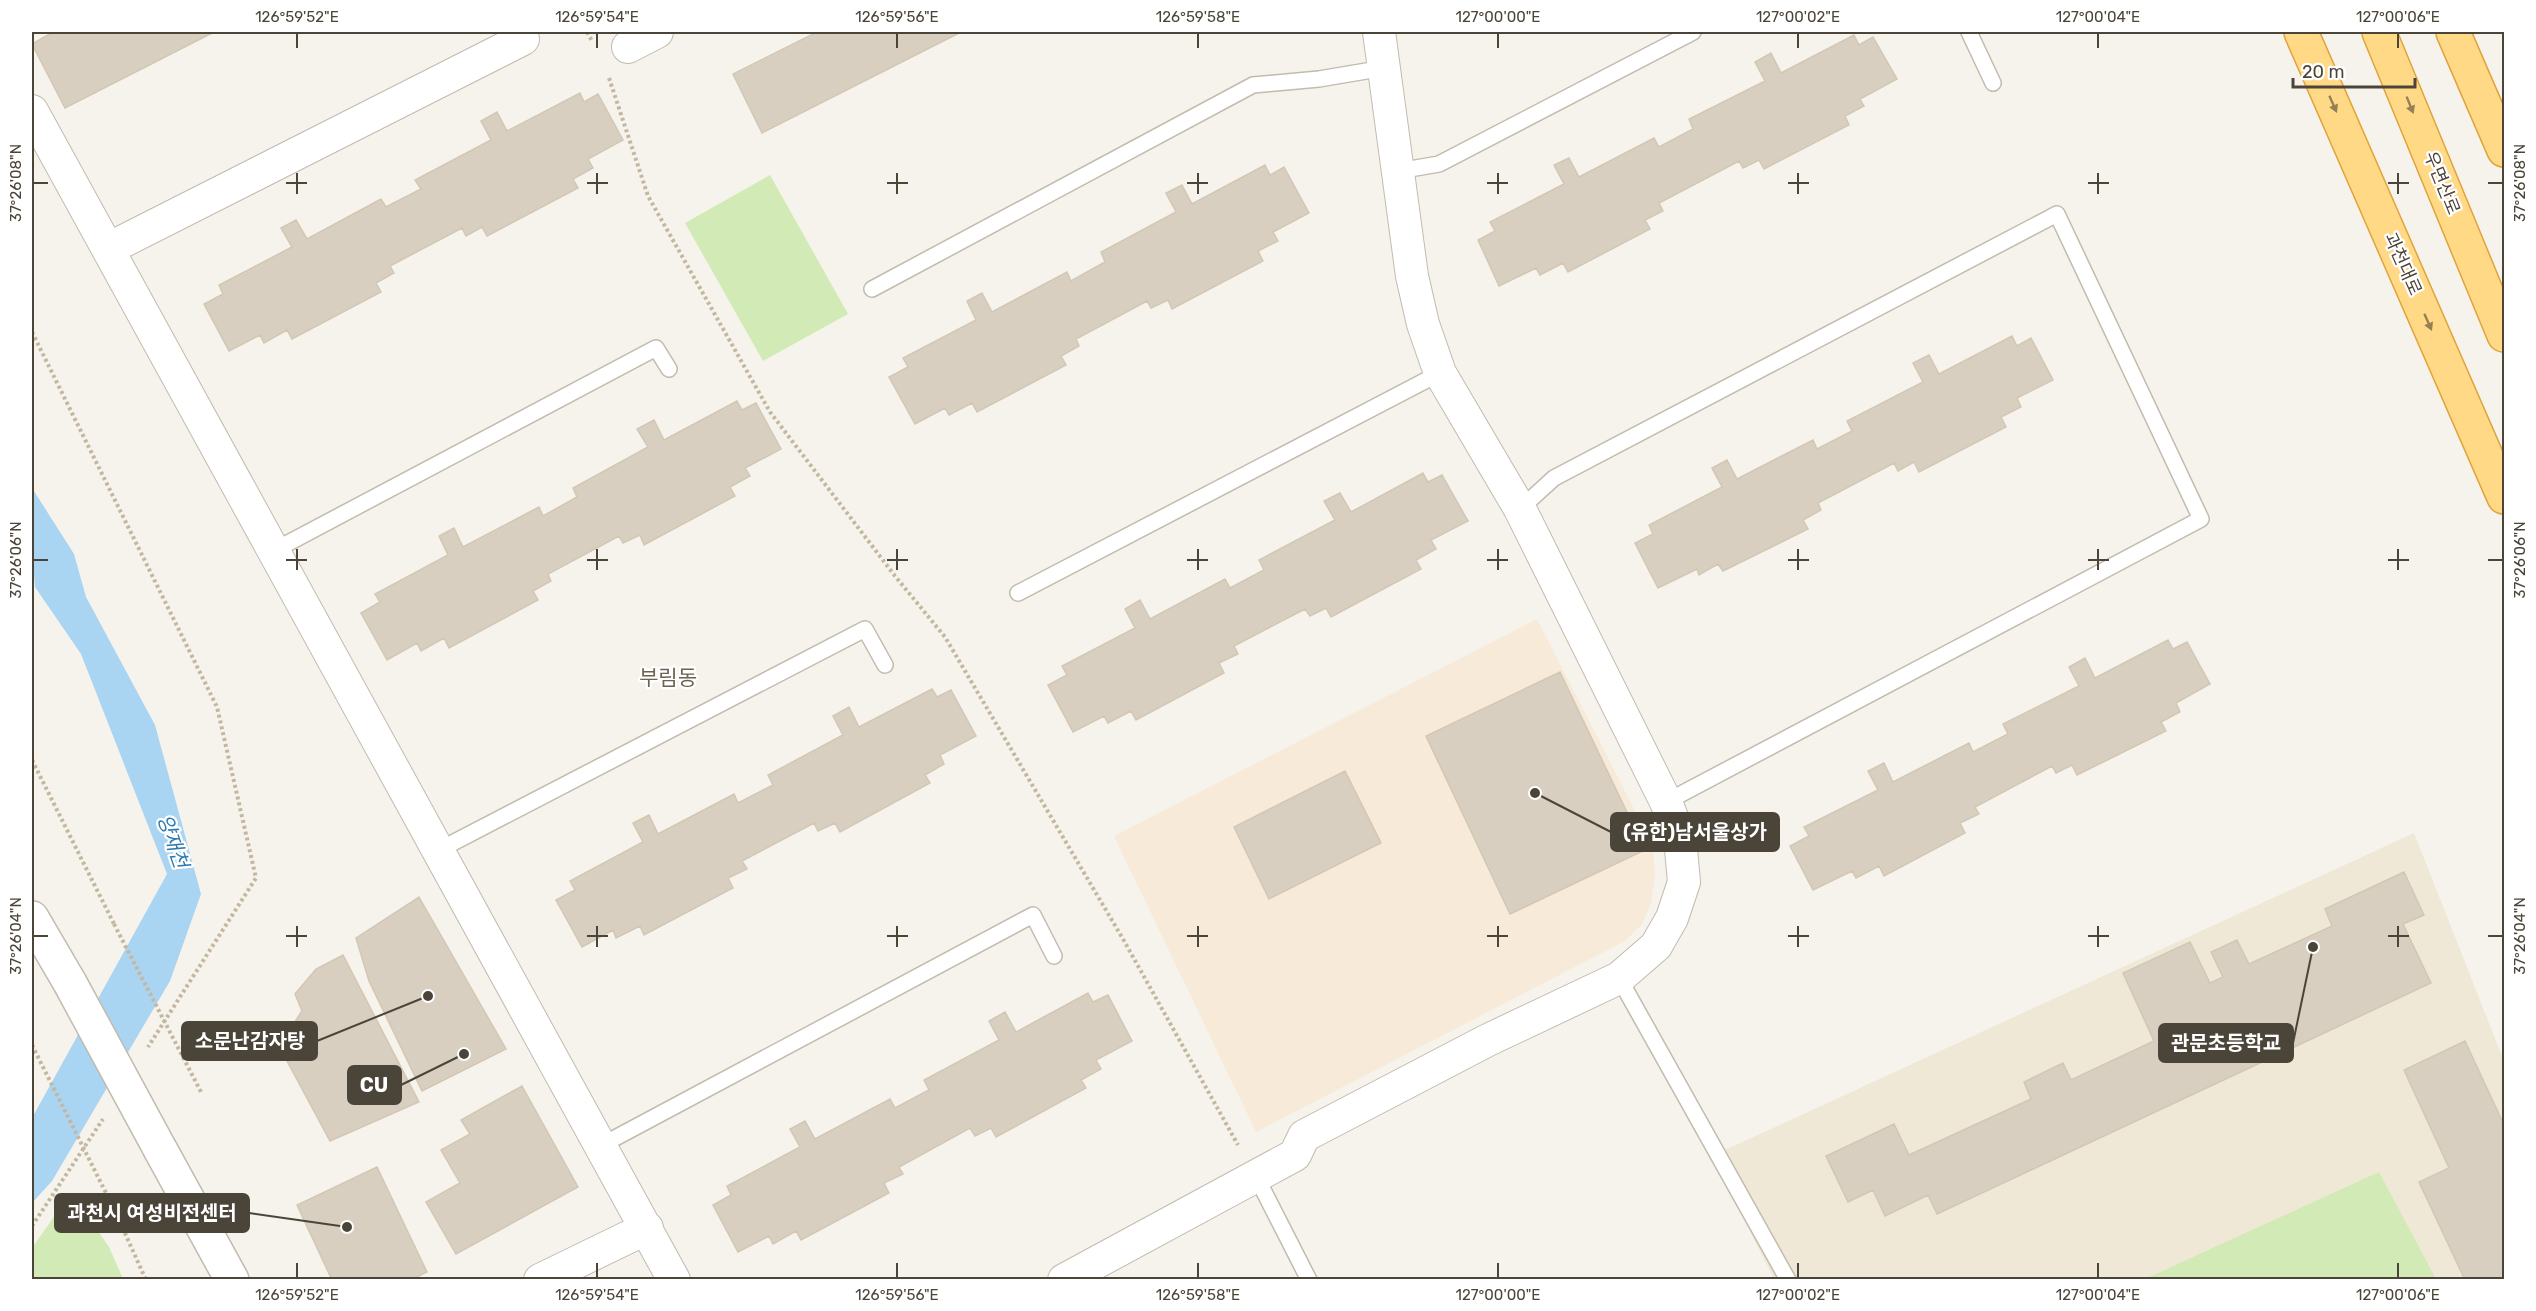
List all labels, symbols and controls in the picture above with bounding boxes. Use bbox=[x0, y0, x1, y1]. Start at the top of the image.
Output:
text: 126°59'52"E bbox=[255, 8, 339, 26]
text: 126°59'54"E bbox=[555, 8, 639, 26]
text: 126°59'56"E bbox=[855, 8, 939, 26]
text: 126°59'58"E bbox=[1156, 8, 1240, 26]
text: 127°00'00"E bbox=[1456, 8, 1540, 26]
text: 127°00'02"E bbox=[1756, 8, 1840, 26]
text: 127°00'04"E bbox=[2056, 8, 2140, 26]
text: 127°00'06"E bbox=[2356, 8, 2440, 26]
scale bar bbox=[2293, 51, 2414, 89]
text: 20 m bbox=[2302, 61, 2344, 83]
one-way arrow bbox=[2328, 96, 2338, 114]
one-way arrow bbox=[2406, 96, 2415, 114]
text: 37°26'08"N bbox=[7, 144, 25, 222]
text: 37°26'08"N bbox=[2511, 144, 2529, 222]
street label: 우면산로 bbox=[2419, 148, 2465, 218]
street label: 과천대로 bbox=[2379, 229, 2427, 299]
one-way arrow bbox=[2423, 313, 2432, 330]
text: 37°26'06"N bbox=[7, 521, 25, 599]
text: 37°26'06"N bbox=[2511, 521, 2529, 599]
district label: 부림동 bbox=[639, 665, 697, 690]
water label: 양재천 bbox=[153, 811, 194, 873]
callout: (유한)남서울상가 bbox=[1611, 813, 1779, 851]
text: (유한)남서울상가 bbox=[1623, 820, 1767, 844]
text: 37°26'04"N bbox=[7, 897, 25, 975]
text: 37°26'04"N bbox=[2511, 897, 2529, 975]
callout: 소문난감자탕 bbox=[182, 1022, 317, 1060]
callout: 관문초등학교 bbox=[2159, 1024, 2293, 1062]
text: 소문난감자탕 bbox=[195, 1029, 305, 1053]
text: 관문초등학교 bbox=[2171, 1031, 2281, 1055]
callout: CU bbox=[348, 1066, 401, 1104]
text: CU bbox=[360, 1073, 388, 1097]
callout: 과천시 여성비전센터 bbox=[55, 1194, 249, 1232]
text: 과천시 여성비전센터 bbox=[67, 1201, 237, 1225]
text: 126°59'52"E bbox=[255, 1286, 339, 1304]
text: 126°59'54"E bbox=[555, 1286, 639, 1304]
text: 126°59'56"E bbox=[855, 1286, 939, 1304]
text: 126°59'58"E bbox=[1156, 1286, 1240, 1304]
text: 127°00'00"E bbox=[1456, 1286, 1540, 1304]
text: 127°00'02"E bbox=[1756, 1286, 1840, 1304]
text: 127°00'04"E bbox=[2056, 1286, 2140, 1304]
text: 127°00'06"E bbox=[2356, 1286, 2440, 1304]

